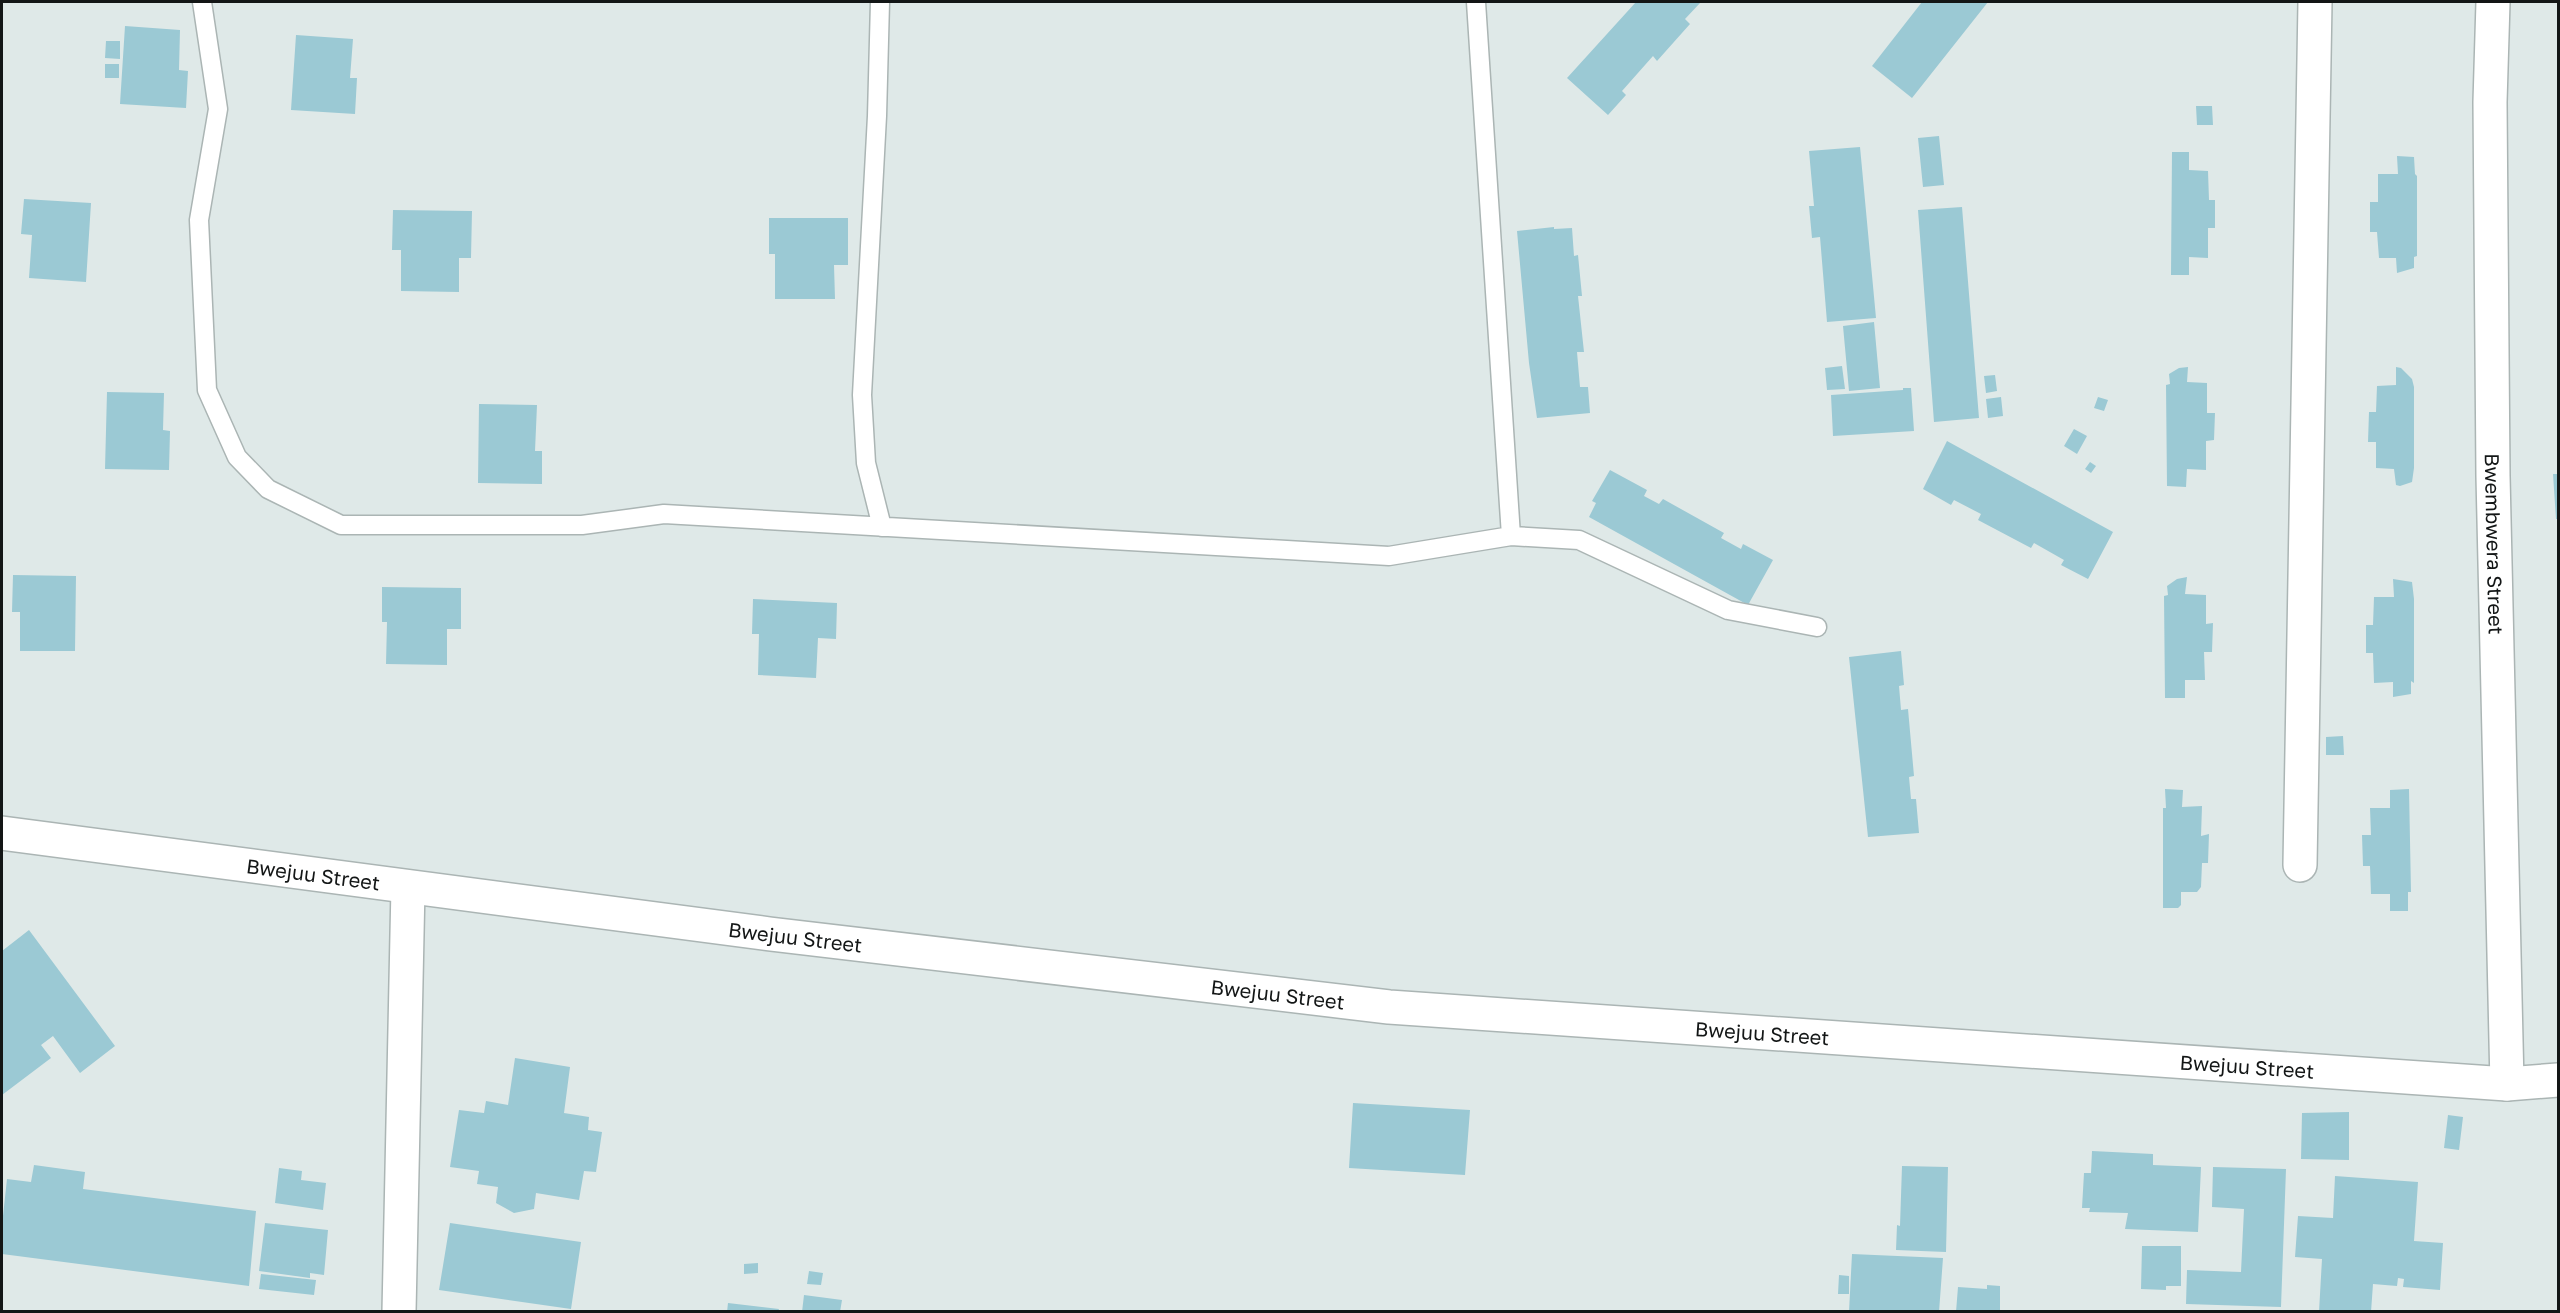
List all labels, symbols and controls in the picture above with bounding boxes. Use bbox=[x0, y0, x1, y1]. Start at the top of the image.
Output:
street label: Bwembwera Street bbox=[2481, 453, 2509, 635]
street label: Bwejuu Street bbox=[245, 853, 382, 895]
street label: Bwejuu Street bbox=[727, 917, 863, 957]
street label: Bwejuu Street bbox=[1210, 974, 1346, 1014]
street label: Bwejuu Street bbox=[1694, 1016, 1830, 1049]
street label: Bwejuu Street bbox=[2179, 1050, 2315, 1083]

